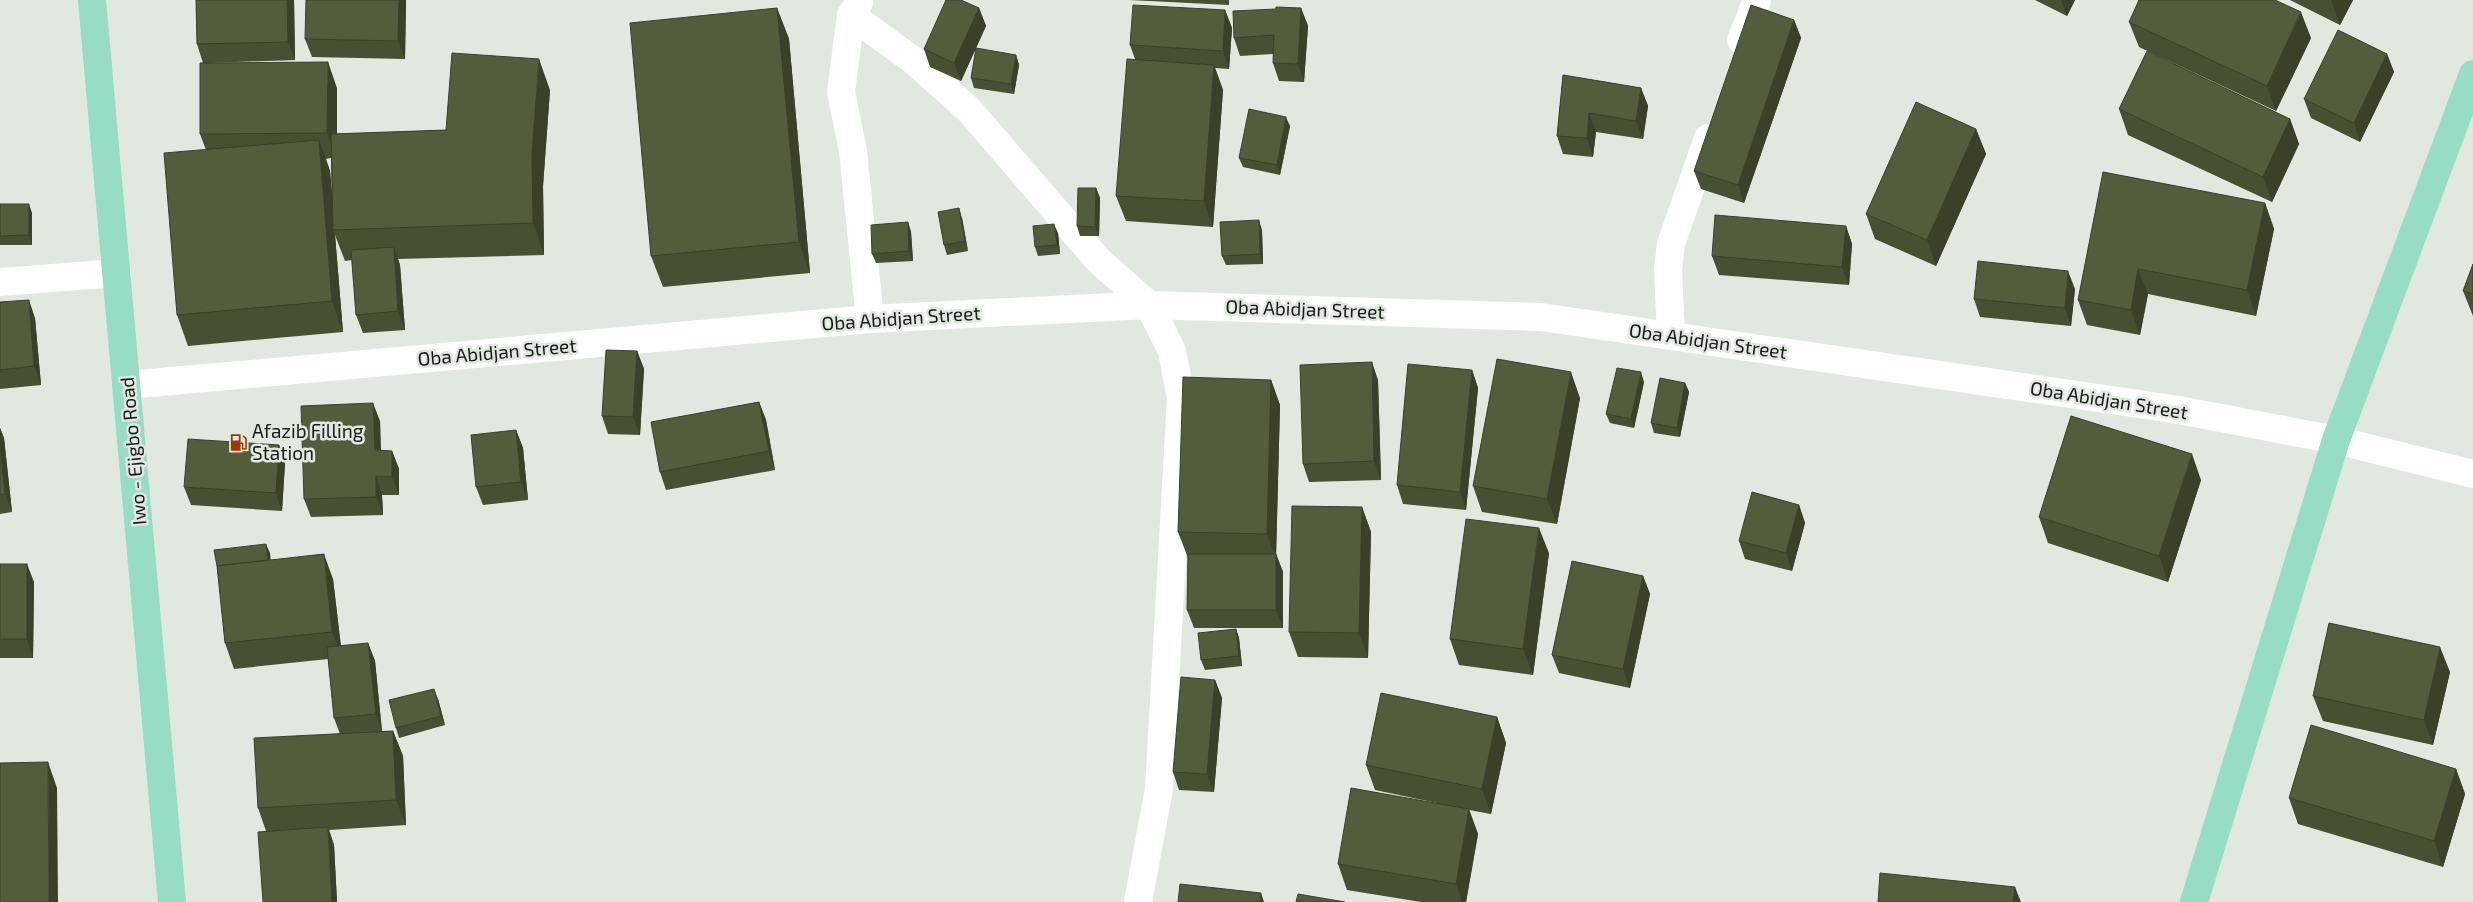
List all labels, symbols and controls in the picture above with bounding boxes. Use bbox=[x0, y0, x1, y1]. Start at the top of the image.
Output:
street label: Oba Abidjan Street bbox=[1225, 294, 1385, 323]
street label: Oba Abidjan Street bbox=[821, 300, 981, 335]
street label: Oba Abidjan Street bbox=[1628, 318, 1789, 363]
street label: Oba Abidjan Street bbox=[417, 333, 577, 370]
street label: Iwo - Ejigbo Road bbox=[115, 376, 150, 526]
street label: Oba Abidjan Street bbox=[2029, 376, 2190, 423]
place label: Afazib Filling Station bbox=[252, 419, 364, 464]
fuel station icon: Afazib Filling Station bbox=[228, 432, 248, 452]

